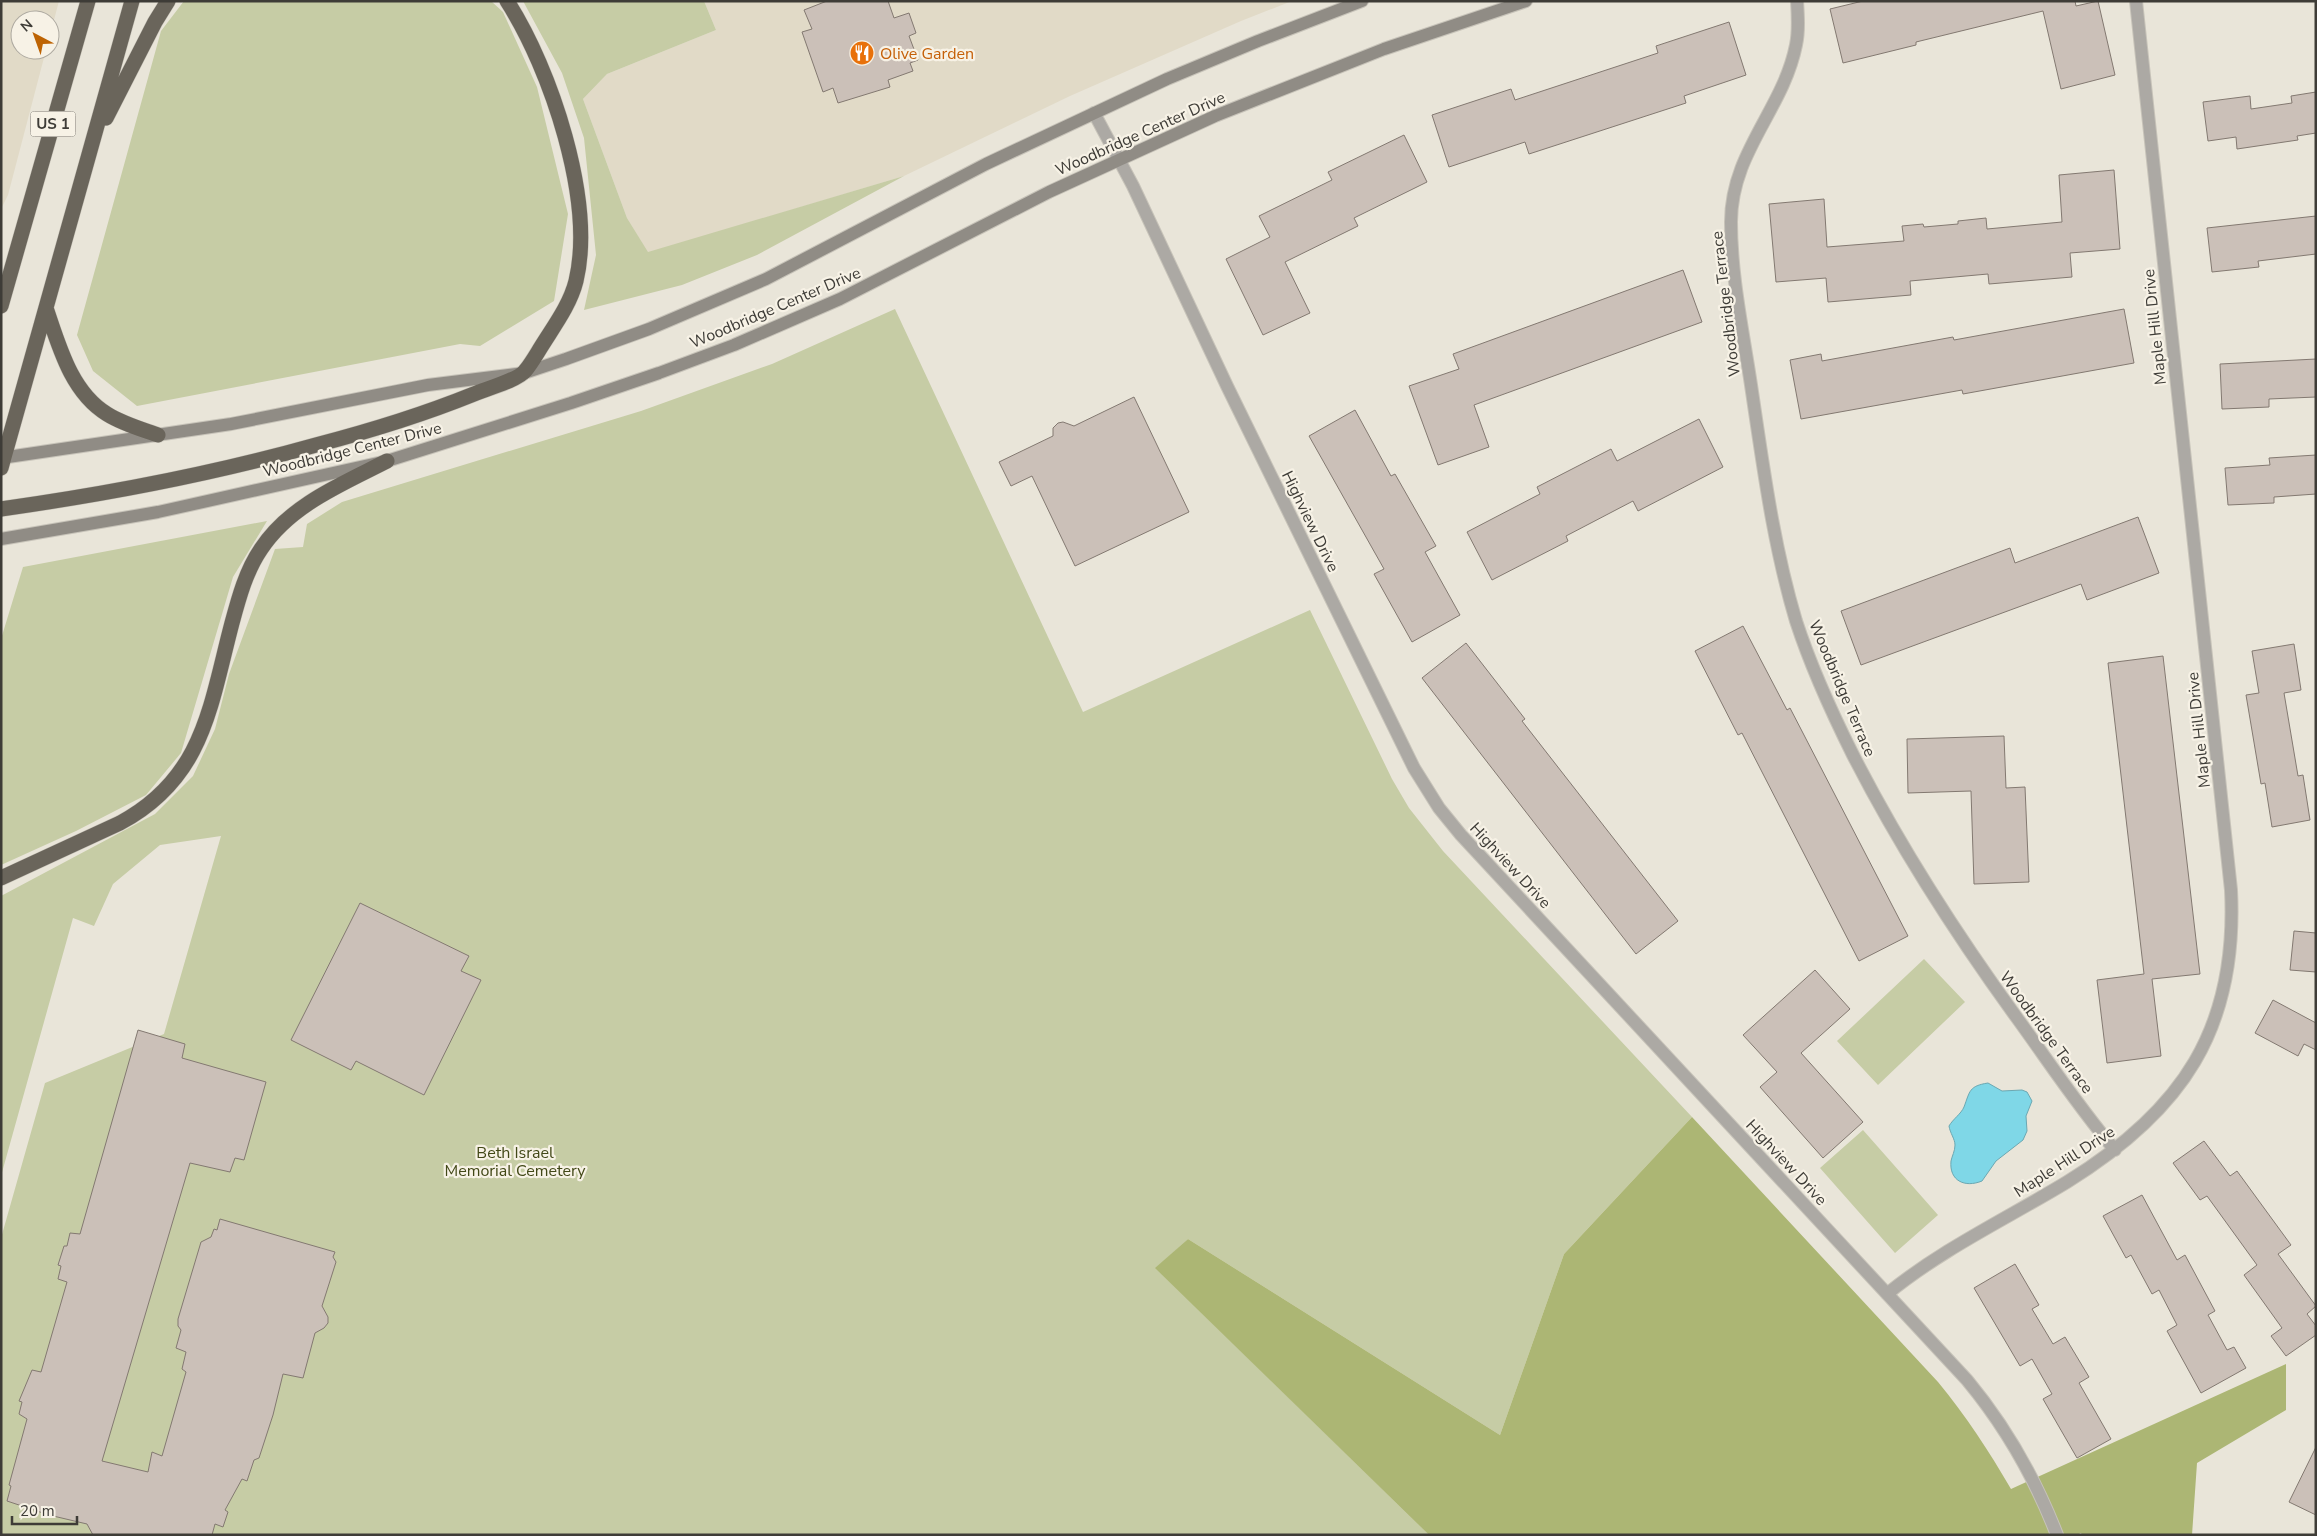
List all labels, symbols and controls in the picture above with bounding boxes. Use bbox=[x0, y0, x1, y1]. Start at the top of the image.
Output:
north arrow bbox=[10, 10, 60, 60]
text: N bbox=[17, 15, 37, 36]
restaurant icon: Olive Garden bbox=[849, 40, 875, 66]
place label: Olive Garden bbox=[880, 43, 974, 65]
street label: Woodbridge Center Drive bbox=[1052, 87, 1229, 181]
road number: US 1 bbox=[30, 112, 76, 136]
street label: Woodbridge Terrace bbox=[1706, 230, 1746, 378]
street label: Woodbridge Center Drive bbox=[687, 262, 864, 354]
street label: Maple Hill Drive bbox=[2138, 268, 2172, 386]
street label: Woodbridge Center Drive bbox=[261, 417, 444, 483]
street label: Highview Drive bbox=[1276, 467, 1344, 576]
street label: Woodbridge Terrace bbox=[1803, 617, 1881, 760]
street label: Maple Hill Drive bbox=[2182, 671, 2216, 789]
street label: Highview Drive bbox=[1465, 818, 1556, 913]
street label: Woodbridge Terrace bbox=[1994, 967, 2098, 1098]
street label: Highview Drive bbox=[1741, 1115, 1832, 1210]
street label: Maple Hill Drive bbox=[2010, 1121, 2119, 1203]
park label: Beth Israel Memorial Cemetery bbox=[445, 1142, 586, 1182]
scale bar bbox=[12, 1494, 78, 1526]
text: 20 m bbox=[20, 1501, 55, 1521]

